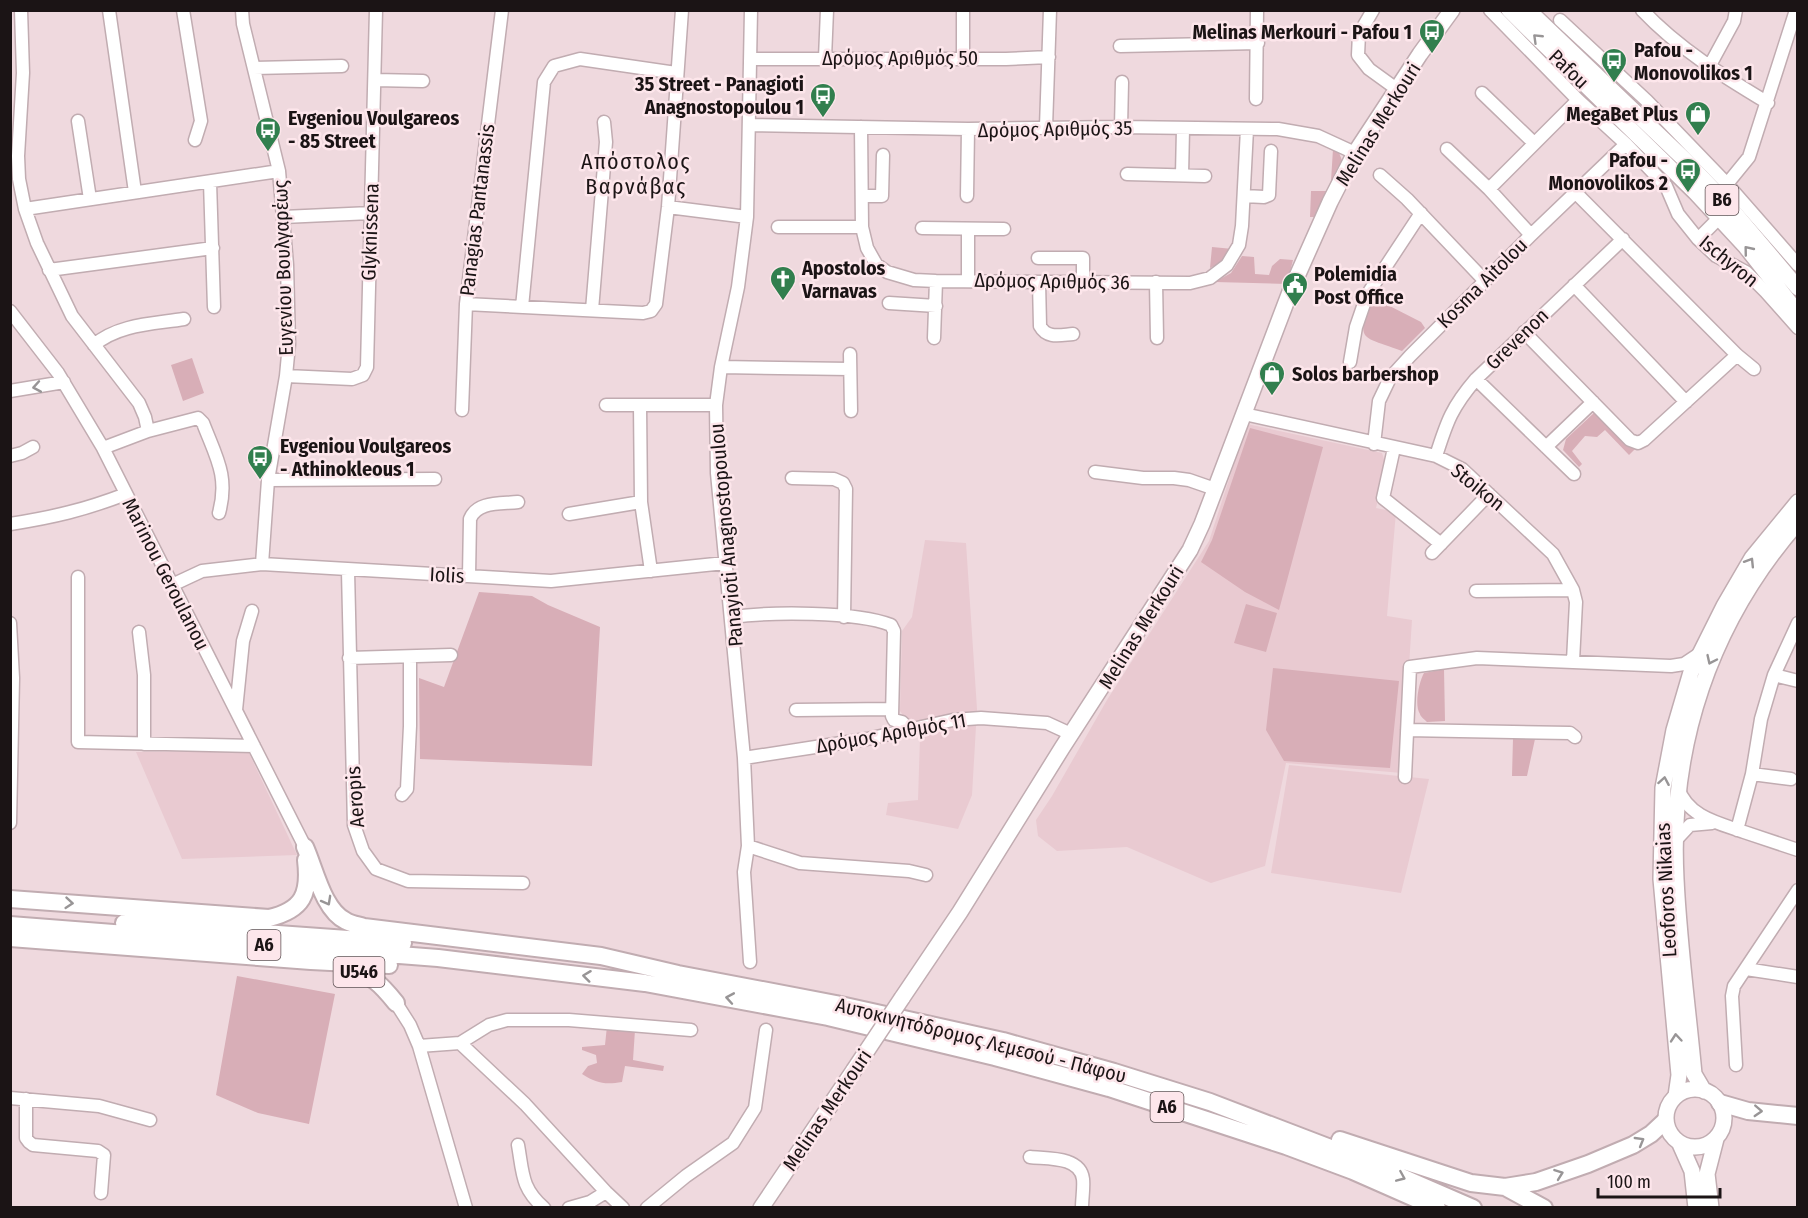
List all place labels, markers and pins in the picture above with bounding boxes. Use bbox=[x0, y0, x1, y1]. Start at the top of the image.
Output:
bus stop icon: Melinas Merkouri - Pafou 1 bbox=[1417, 17, 1447, 55]
place label: Melinas Merkouri - Pafou 1 bbox=[1192, 20, 1412, 44]
place label: Pafou - Monovolikos 1 bbox=[1634, 38, 1753, 85]
bus stop icon: Pafou - Monovolikos 1 bbox=[1599, 46, 1629, 84]
place label: 35 Street - Panagioti Anagnostopoulou 1 bbox=[634, 72, 804, 119]
bus stop icon: 35 Street - Panagioti Anagnostopoulou 1 bbox=[808, 81, 838, 119]
shop icon: MegaBet Plus bbox=[1683, 99, 1713, 137]
place label: MegaBet Plus bbox=[1566, 102, 1678, 126]
place label: Evgeniou Voulgareos - 85 Street bbox=[288, 106, 459, 153]
bus stop icon: Evgeniou Voulgareos - 85 Street bbox=[253, 115, 283, 153]
place label: Pafou - Monovolikos 2 bbox=[1549, 148, 1668, 195]
bus stop icon: Pafou - Monovolikos 2 bbox=[1673, 156, 1703, 194]
place label: Apostolos Varnavas bbox=[801, 256, 886, 303]
place label: Polemidia Post Office bbox=[1314, 262, 1404, 309]
church icon: Apostolos Varnavas bbox=[768, 264, 798, 302]
public building icon: Polemidia Post Office bbox=[1280, 270, 1310, 308]
shop icon: Solos barbershop bbox=[1257, 359, 1287, 397]
place label: Solos barbershop bbox=[1292, 362, 1439, 386]
place label: Evgeniou Voulgareos - Athinokleous 1 bbox=[280, 434, 451, 481]
bus stop icon: Evgeniou Voulgareos - Athinokleous 1 bbox=[245, 443, 275, 481]

